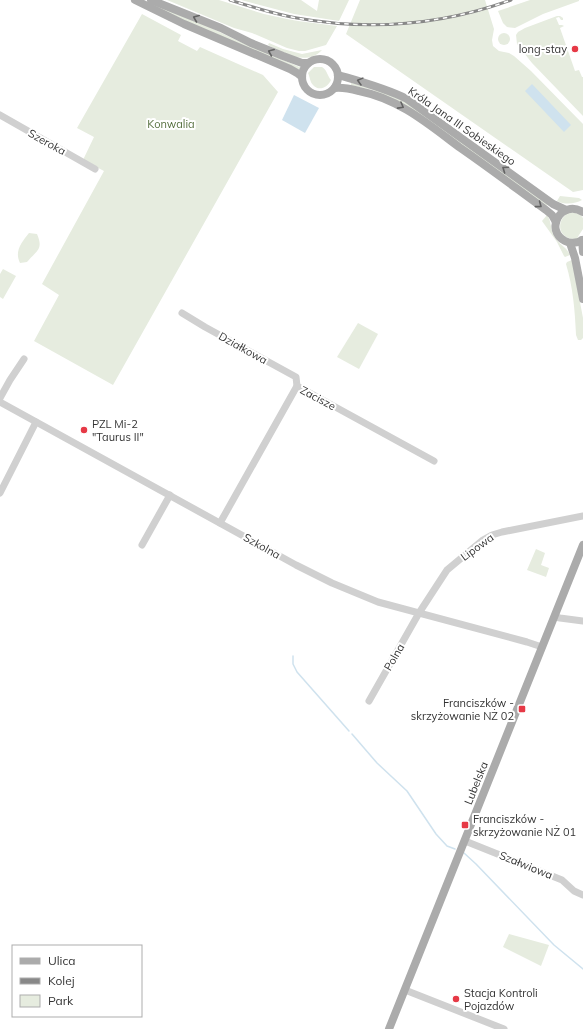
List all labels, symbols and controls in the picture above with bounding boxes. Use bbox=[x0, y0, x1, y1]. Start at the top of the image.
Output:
one-way arrow bbox=[193, 15, 200, 23]
place label: long-stay bbox=[519, 42, 567, 56]
marker: long-stay bbox=[570, 44, 580, 54]
one-way arrow bbox=[268, 48, 275, 56]
one-way arrow bbox=[357, 77, 364, 86]
street label: Króla Jana III Sobieskiego bbox=[406, 84, 518, 168]
one-way arrow bbox=[396, 101, 404, 109]
park label: Konwalia bbox=[147, 117, 195, 131]
street label: Szeroka bbox=[26, 126, 68, 158]
one-way arrow bbox=[502, 166, 509, 174]
one-way arrow bbox=[535, 200, 542, 207]
street label: Działkowa bbox=[216, 329, 270, 367]
street label: Zacisze bbox=[298, 383, 338, 413]
place label: PZL Mi-2 "Taurus II" bbox=[92, 417, 144, 444]
marker: PZL Mi-2 "Taurus II" bbox=[79, 425, 89, 435]
street label: Szkolna bbox=[241, 530, 283, 562]
street label: Lipowa bbox=[458, 530, 496, 564]
street label: Polna bbox=[381, 641, 407, 673]
place label: Franciszków - skrzyżowanie NŻ 02 bbox=[411, 696, 514, 723]
marker: Franciszków - skrzyżowanie NŻ 02 bbox=[517, 704, 527, 714]
street label: Lubelska bbox=[461, 759, 491, 807]
place label: Franciszków - skrzyżowanie NŻ 01 bbox=[473, 812, 576, 839]
marker: Franciszków - skrzyżowanie NŻ 01 bbox=[460, 820, 470, 830]
street label: Szałwiowa bbox=[497, 848, 555, 882]
legend bbox=[12, 945, 142, 1017]
text: Ulica bbox=[48, 953, 76, 968]
text: Kolej bbox=[48, 973, 75, 988]
place label: Stacja Kontroli Pojazdów bbox=[464, 986, 538, 1013]
text: Park bbox=[48, 993, 74, 1008]
marker: Stacja Kontroli Pojazdów bbox=[451, 994, 461, 1004]

